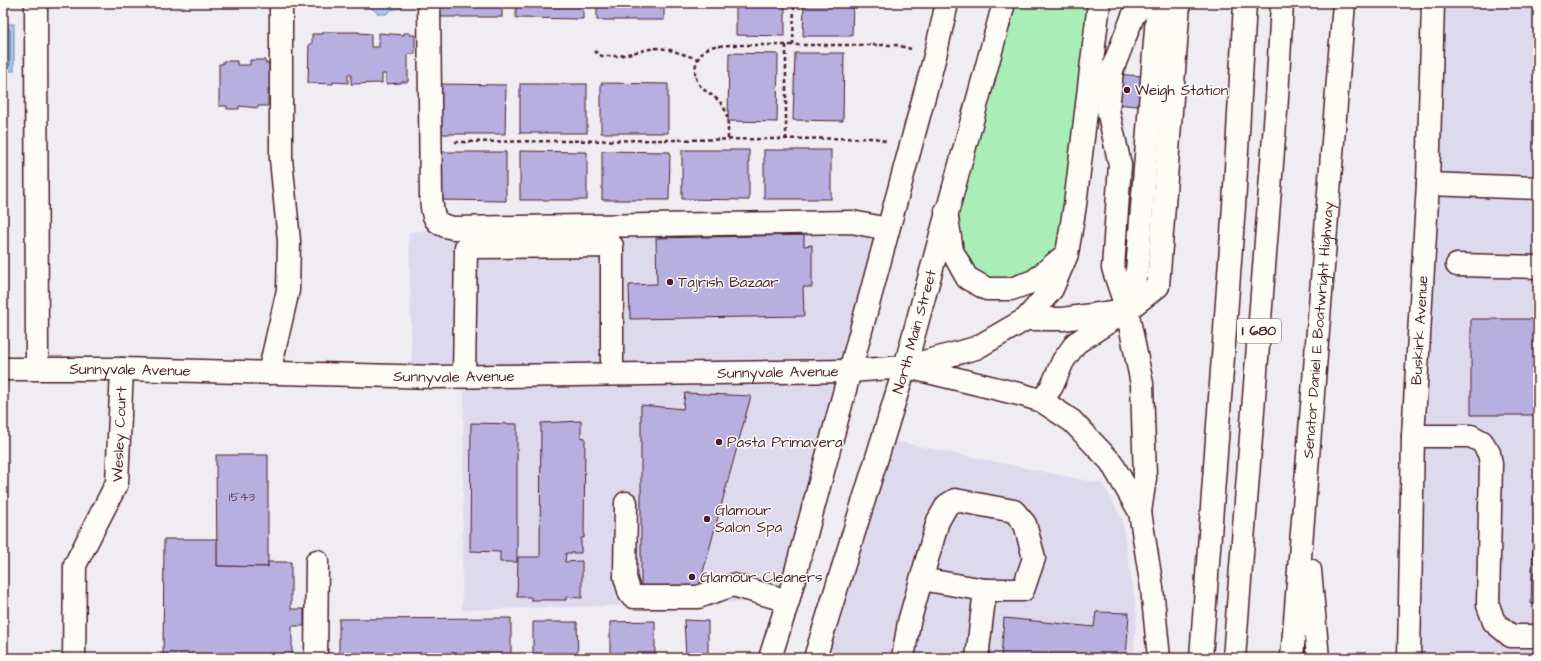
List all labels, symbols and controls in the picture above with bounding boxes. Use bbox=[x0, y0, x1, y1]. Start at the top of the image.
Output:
place label: Weigh Station bbox=[1135, 80, 1229, 102]
marker: Weigh Station bbox=[1122, 85, 1132, 95]
street label: Senator Daniel E Boatwright Highway bbox=[1297, 201, 1340, 459]
street label: North Main Street bbox=[887, 267, 941, 396]
place label: Tajrish Bazaar bbox=[678, 272, 778, 293]
street label: Buskirk Avenue bbox=[1406, 275, 1433, 386]
marker: Tajrish Bazaar bbox=[665, 277, 675, 287]
road number: I 680 bbox=[1237, 319, 1281, 343]
street label: Sunnyvale Avenue bbox=[69, 359, 191, 381]
street label: Sunnyvale Avenue bbox=[717, 361, 839, 384]
street label: Sunnyvale Avenue bbox=[393, 365, 515, 388]
street label: Wesley Court bbox=[107, 386, 132, 482]
place label: Pasta Primavera bbox=[727, 432, 843, 453]
marker: Pasta Primavera bbox=[714, 437, 724, 447]
house number: 1543 bbox=[229, 488, 256, 506]
place label: Glamour Salon Spa bbox=[715, 500, 783, 538]
marker: Glamour Salon Spa bbox=[702, 514, 712, 524]
place label: Glamour Cleaners bbox=[700, 567, 823, 588]
marker: Glamour Cleaners bbox=[687, 572, 697, 582]

